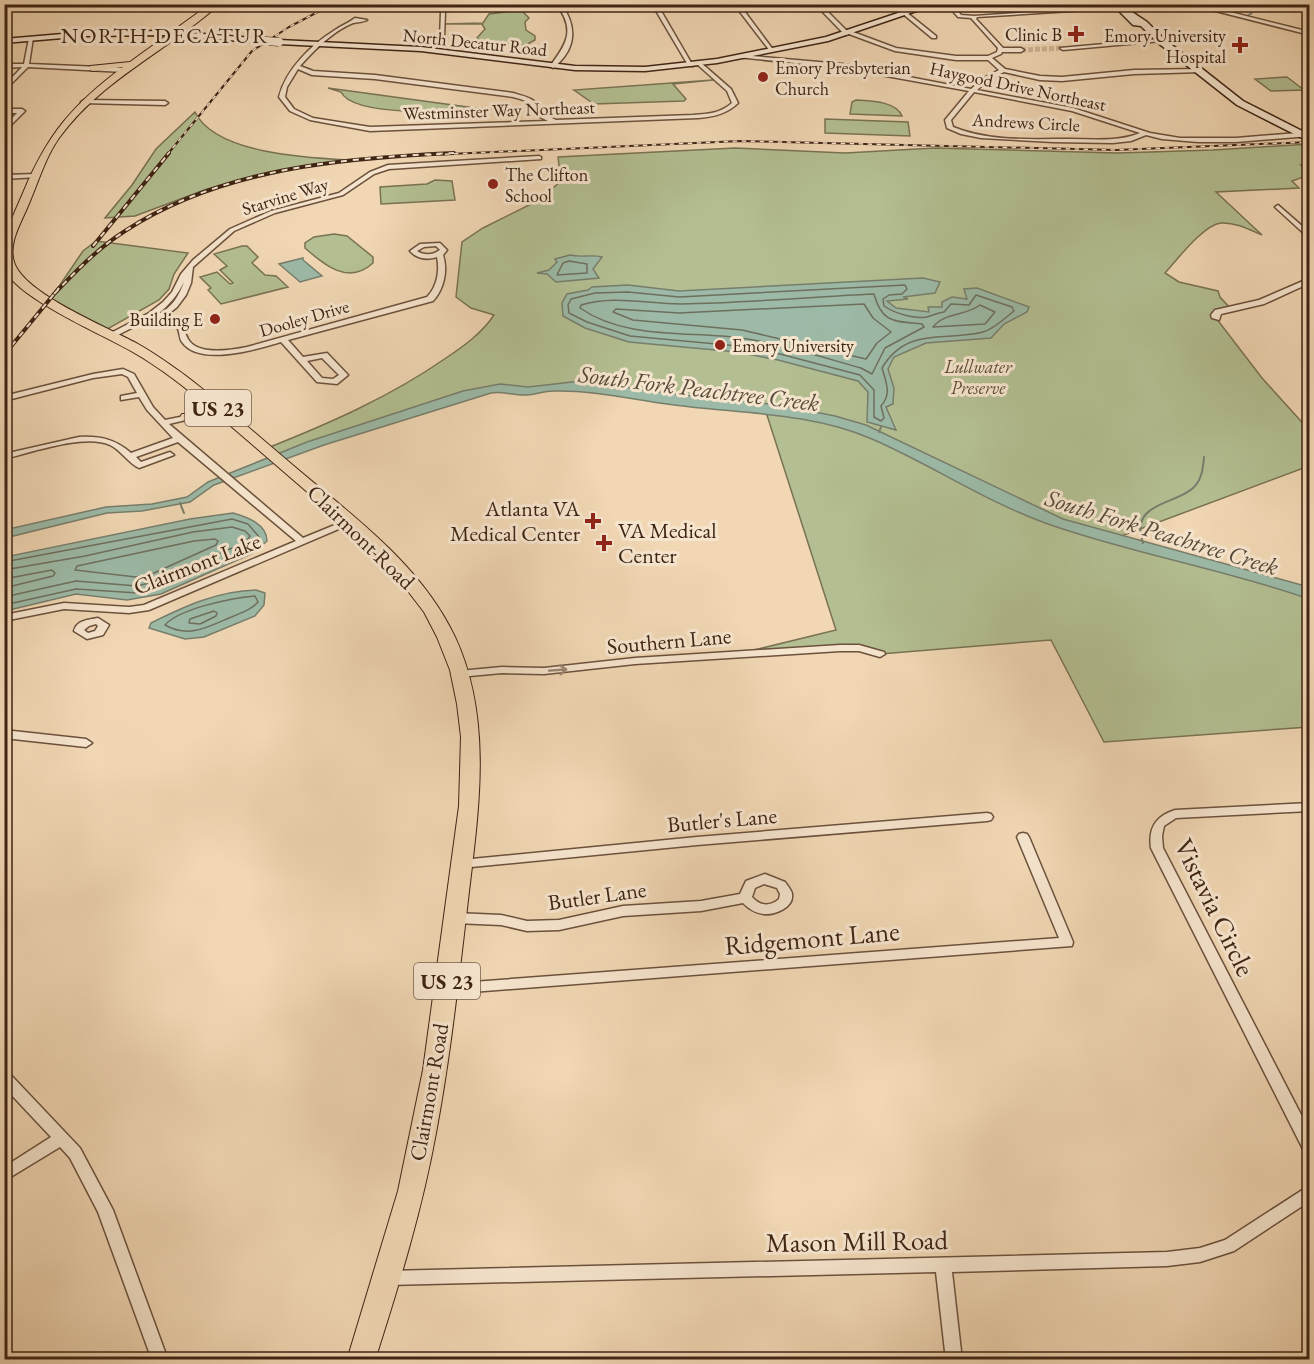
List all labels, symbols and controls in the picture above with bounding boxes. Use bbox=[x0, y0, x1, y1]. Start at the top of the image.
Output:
district label: NORTH DECATUR bbox=[61, 21, 269, 50]
street label: North Decatur Road bbox=[402, 23, 549, 61]
place label: Clinic B bbox=[1005, 23, 1062, 46]
place label: Emory University Hospital bbox=[1104, 24, 1226, 68]
marker: Clinic B bbox=[1067, 25, 1085, 43]
marker: Emory University Hospital bbox=[1231, 36, 1249, 54]
place label: Emory Presbyterian Church bbox=[775, 56, 911, 100]
street label: Haygood Drive Northeast bbox=[928, 56, 1109, 116]
marker: Emory Presbyterian Church bbox=[756, 70, 770, 84]
street label: Westminster Way Northeast bbox=[403, 95, 596, 125]
street label: Andrews Circle bbox=[971, 108, 1080, 136]
place label: The Clifton School bbox=[505, 163, 589, 207]
street label: Starvine Way bbox=[239, 172, 331, 220]
marker: The Clifton School bbox=[486, 177, 500, 191]
street label: Dooley Drive bbox=[256, 294, 352, 342]
place label: Building E bbox=[130, 308, 203, 331]
marker: Building E bbox=[208, 312, 222, 326]
place label: Emory University bbox=[732, 334, 854, 357]
marker: Emory University bbox=[713, 338, 727, 352]
park label: Lullwater Preserve bbox=[943, 355, 1013, 399]
water label: South Fork Peachtree Creek bbox=[576, 358, 821, 418]
road number: US 23 bbox=[185, 390, 251, 426]
street label: Clairmont Road bbox=[301, 478, 422, 596]
water label: South Fork Peachtree Creek bbox=[1041, 481, 1282, 582]
place label: Atlanta VA Medical Center bbox=[450, 494, 581, 548]
marker: Atlanta VA Medical Center bbox=[584, 512, 602, 530]
place label: VA Medical Center bbox=[618, 516, 717, 570]
street label: Clairmont Lake bbox=[129, 526, 265, 602]
marker: VA Medical Center bbox=[595, 534, 613, 552]
street label: Southern Lane bbox=[606, 621, 733, 661]
one-way arrow bbox=[547, 664, 567, 675]
street label: Butler's Lane bbox=[666, 801, 779, 839]
street label: Vistavia Circle bbox=[1167, 832, 1263, 982]
street label: Butler Lane bbox=[546, 875, 648, 917]
street label: Ridgemont Lane bbox=[723, 913, 901, 963]
road number: US 23 bbox=[414, 963, 480, 999]
street label: Clairmont Road bbox=[403, 1020, 456, 1163]
street label: Mason Mill Road bbox=[766, 1222, 949, 1260]

